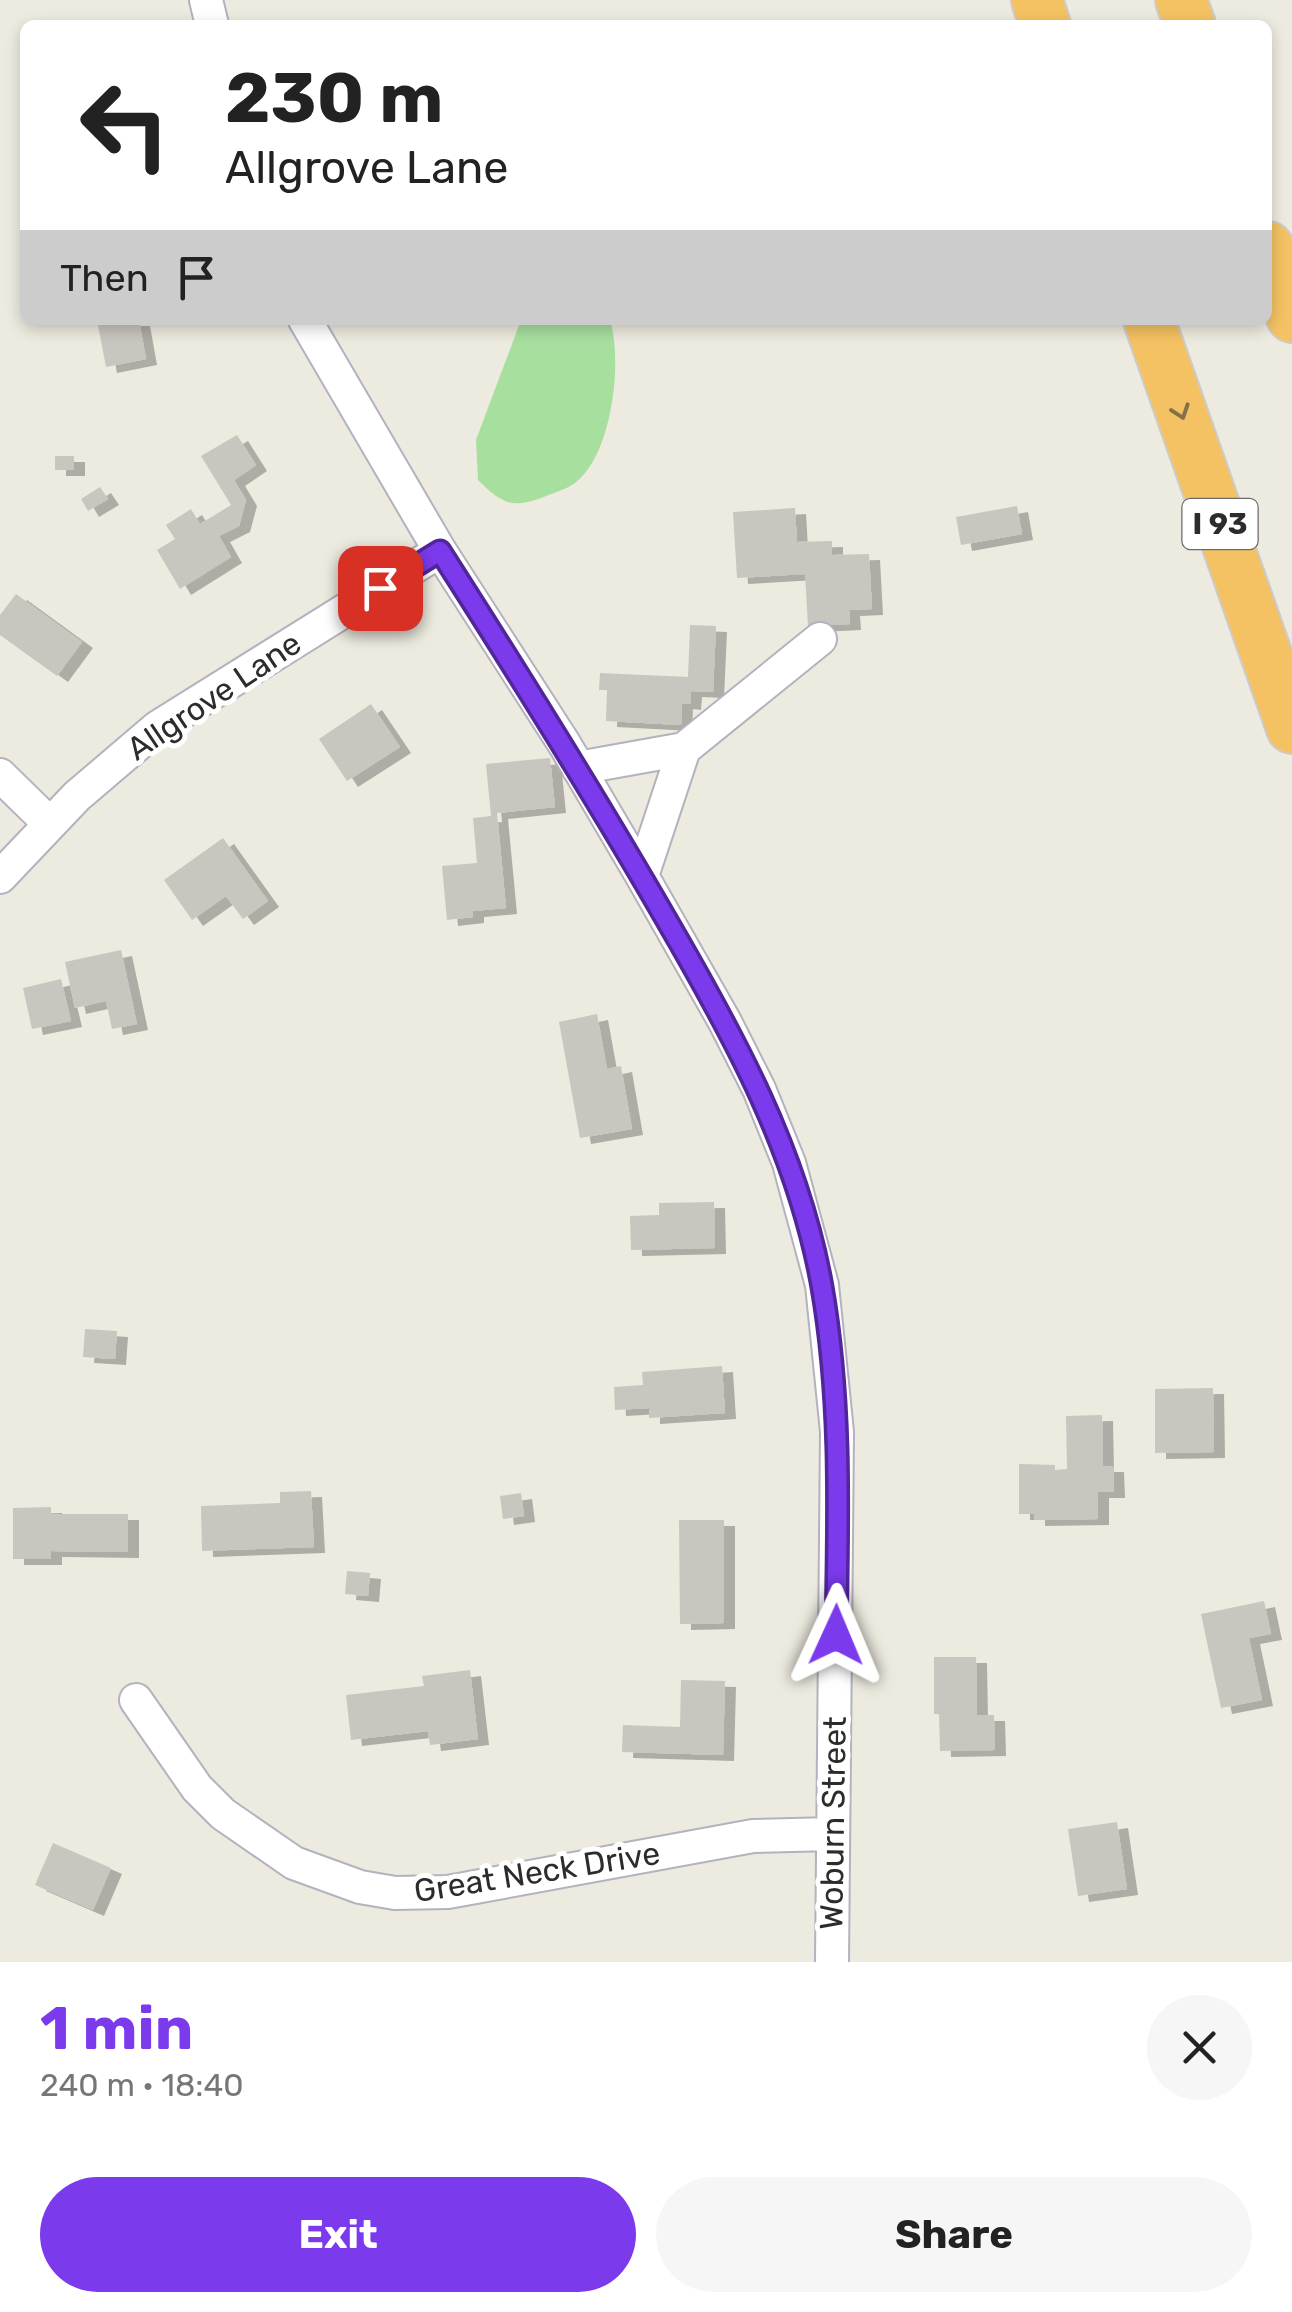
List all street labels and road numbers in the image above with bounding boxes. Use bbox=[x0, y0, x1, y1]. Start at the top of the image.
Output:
road number: I 93 bbox=[1182, 499, 1258, 549]
street label: Allgrove Lane bbox=[120, 624, 308, 768]
street label: Woburn Street bbox=[812, 1716, 854, 1930]
street label: Great Neck Drive bbox=[411, 1834, 663, 1910]

